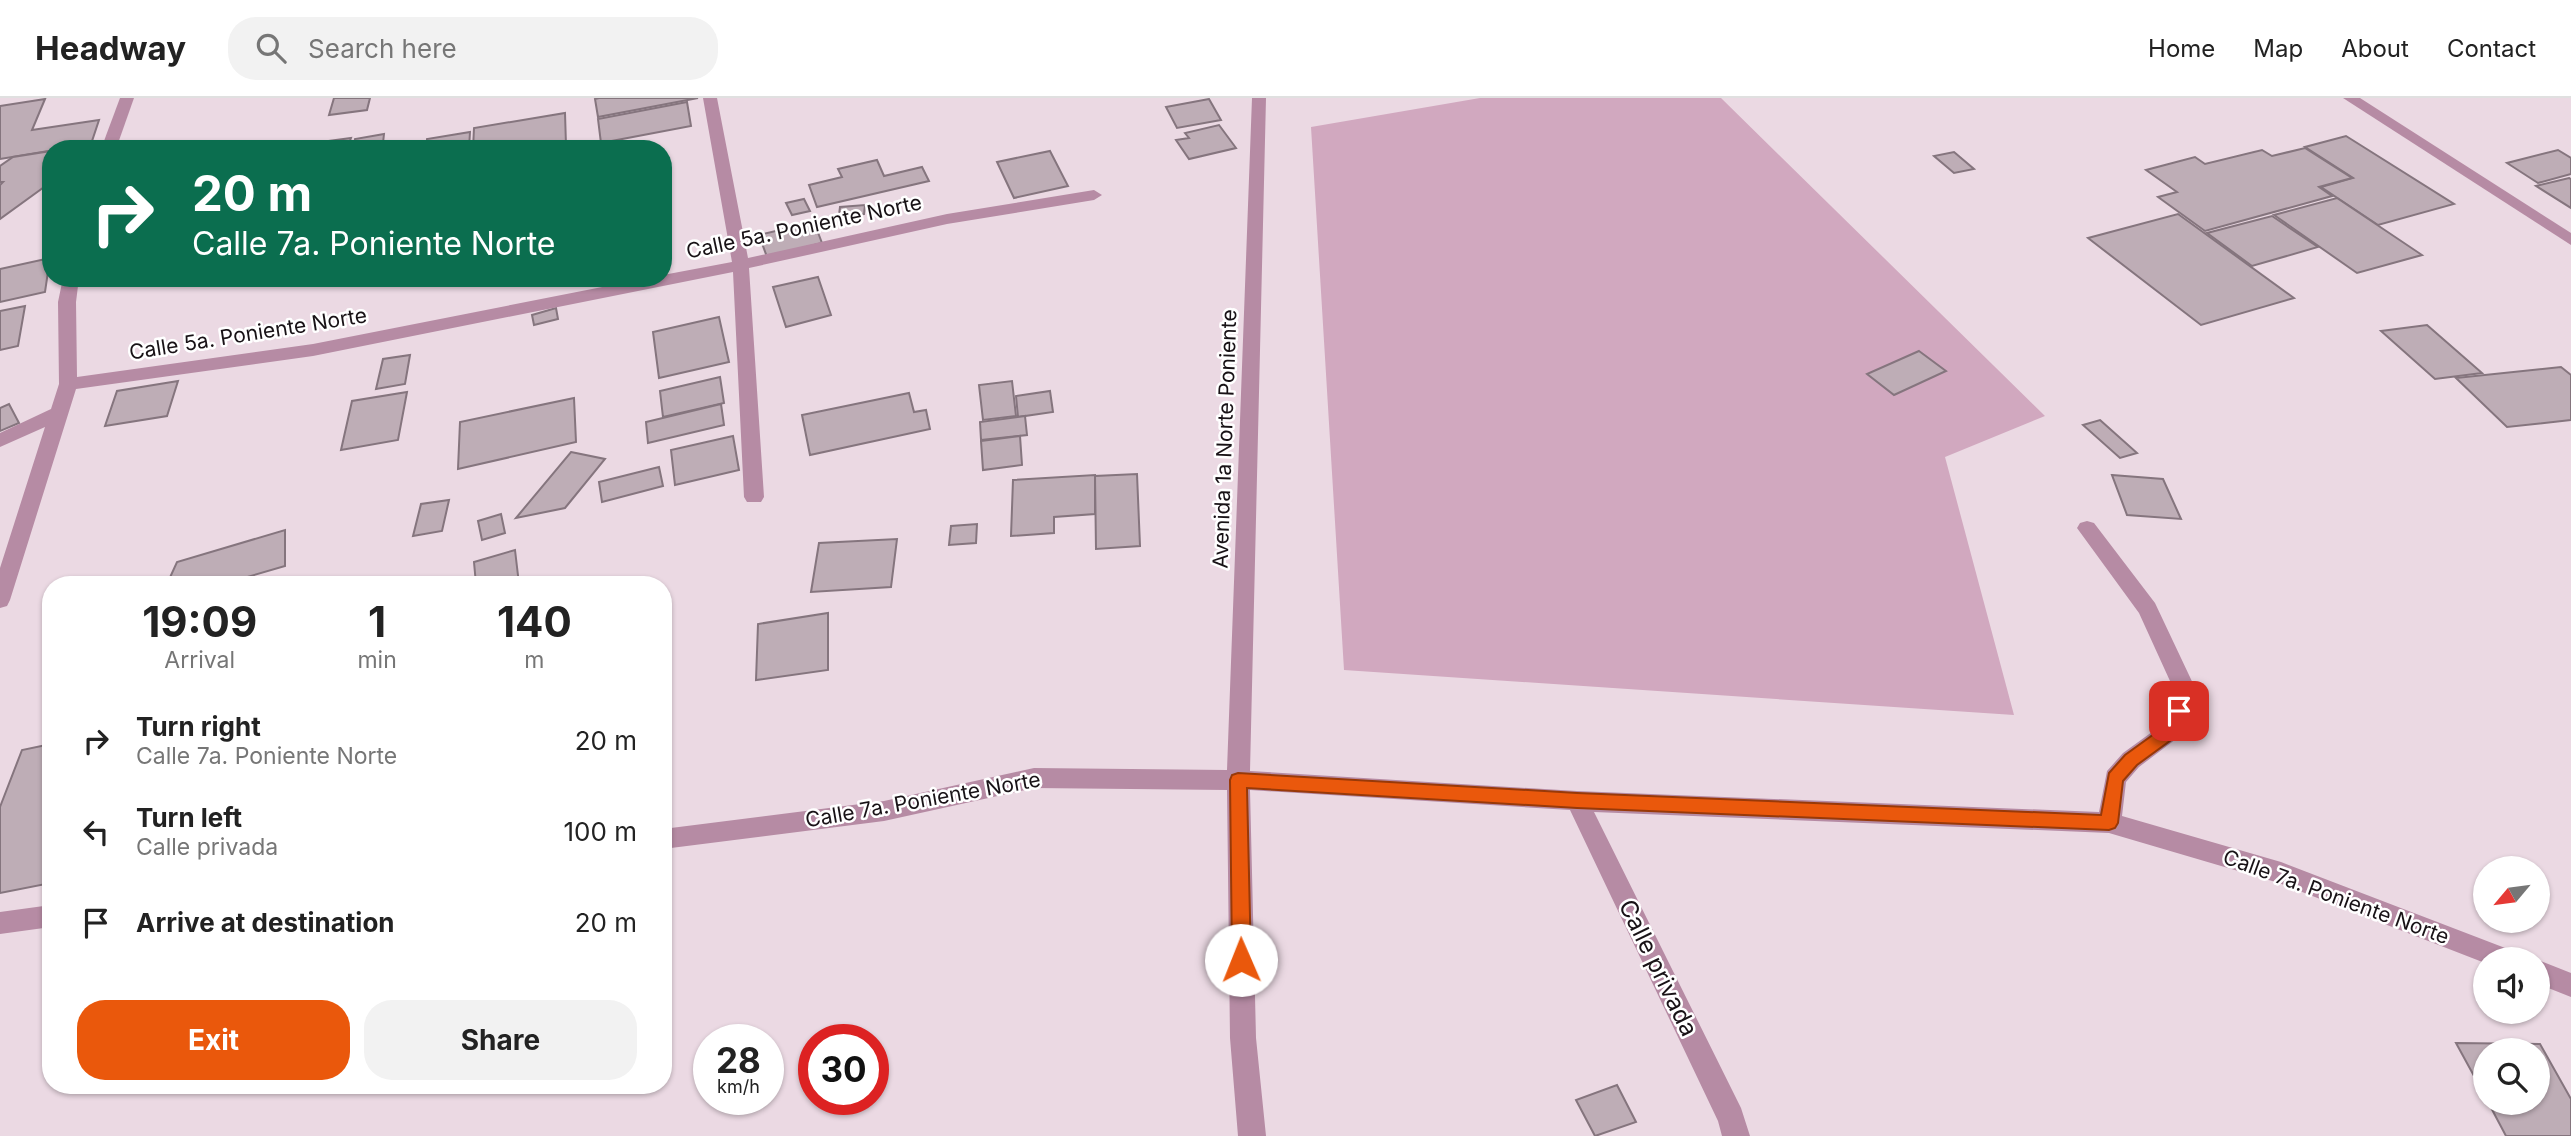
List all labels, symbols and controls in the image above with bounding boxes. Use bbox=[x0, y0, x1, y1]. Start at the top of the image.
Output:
search box bbox=[228, 17, 718, 80]
text: Headway bbox=[35, 28, 186, 68]
icon: search bbox=[252, 29, 290, 67]
text: Search here bbox=[308, 33, 457, 64]
text: Home bbox=[2148, 34, 2215, 63]
text: Map bbox=[2253, 34, 2303, 63]
text: About bbox=[2341, 34, 2409, 63]
text: Contact bbox=[2447, 34, 2536, 63]
text: 20 m bbox=[192, 164, 312, 223]
icon: right bbox=[77, 168, 168, 259]
street label: Calle 5a. Poniente Norte bbox=[684, 189, 924, 264]
text: Calle 7a. Poniente Norte bbox=[192, 224, 555, 263]
street label: Calle 5a. Poniente Norte bbox=[127, 302, 369, 365]
street label: Avenida 1a Norte Poniente bbox=[1207, 309, 1242, 569]
text: 19:09 bbox=[142, 596, 257, 647]
text: 1 bbox=[368, 596, 386, 647]
text: 140 bbox=[497, 596, 572, 647]
text: Arrival bbox=[164, 646, 235, 674]
text: min bbox=[357, 646, 397, 674]
text: m bbox=[524, 646, 544, 674]
pin bbox=[2149, 681, 2209, 741]
icon: arrive bbox=[2160, 692, 2198, 730]
text: Turn right bbox=[136, 711, 261, 742]
icon: right bbox=[77, 722, 115, 760]
text: 20 m bbox=[575, 725, 637, 756]
text: Calle 7a. Poniente Norte bbox=[136, 742, 397, 770]
street label: Calle 7a. Poniente Norte bbox=[803, 766, 1043, 833]
text: Turn left bbox=[136, 802, 242, 833]
icon: left bbox=[77, 813, 115, 851]
text: 100 m bbox=[564, 816, 637, 847]
text: Calle privada bbox=[136, 833, 278, 861]
street label: Calle 7a. Poniente Norte bbox=[2220, 844, 2453, 949]
north arrow bbox=[2473, 856, 2550, 933]
map controls bbox=[2473, 856, 2550, 1115]
street label: Calle privada bbox=[1613, 895, 1704, 1041]
icon: arrive bbox=[77, 904, 115, 942]
text: Arrive at destination bbox=[136, 907, 395, 938]
text: 20 m bbox=[575, 907, 637, 938]
position arrow bbox=[1204, 923, 1278, 997]
button: sound bbox=[2473, 947, 2550, 1024]
button: Exit bbox=[77, 1000, 350, 1080]
button: Share bbox=[364, 1000, 637, 1080]
speed limit sign: 30 bbox=[798, 1024, 889, 1115]
button: search bbox=[2473, 1038, 2550, 1115]
text: 28 bbox=[716, 1039, 761, 1081]
text: km/h bbox=[717, 1076, 760, 1097]

